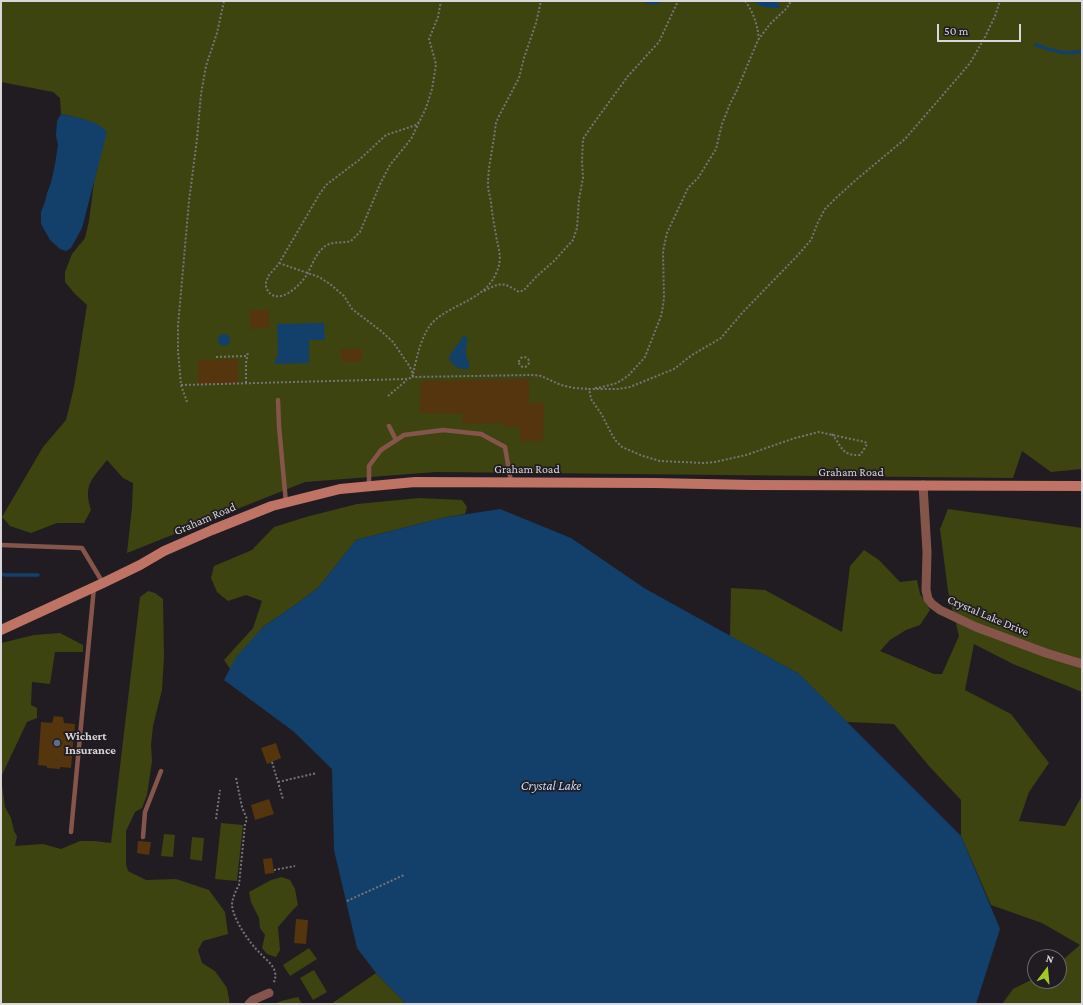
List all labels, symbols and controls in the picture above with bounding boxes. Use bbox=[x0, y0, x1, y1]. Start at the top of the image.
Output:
scale bar bbox=[939, 16, 1023, 42]
text: 50 m bbox=[944, 24, 968, 38]
street label: Graham Road bbox=[494, 462, 560, 476]
street label: Graham Road bbox=[818, 465, 884, 479]
street label: Graham Road bbox=[172, 500, 238, 538]
street label: Crystal Lake Drive bbox=[945, 592, 1031, 640]
place label: Wichert Insurance bbox=[65, 729, 116, 757]
marker: Wichert Insurance bbox=[52, 738, 62, 748]
water label: Crystal Lake bbox=[521, 778, 581, 794]
north arrow bbox=[1027, 949, 1067, 989]
text: N bbox=[1045, 952, 1055, 965]

